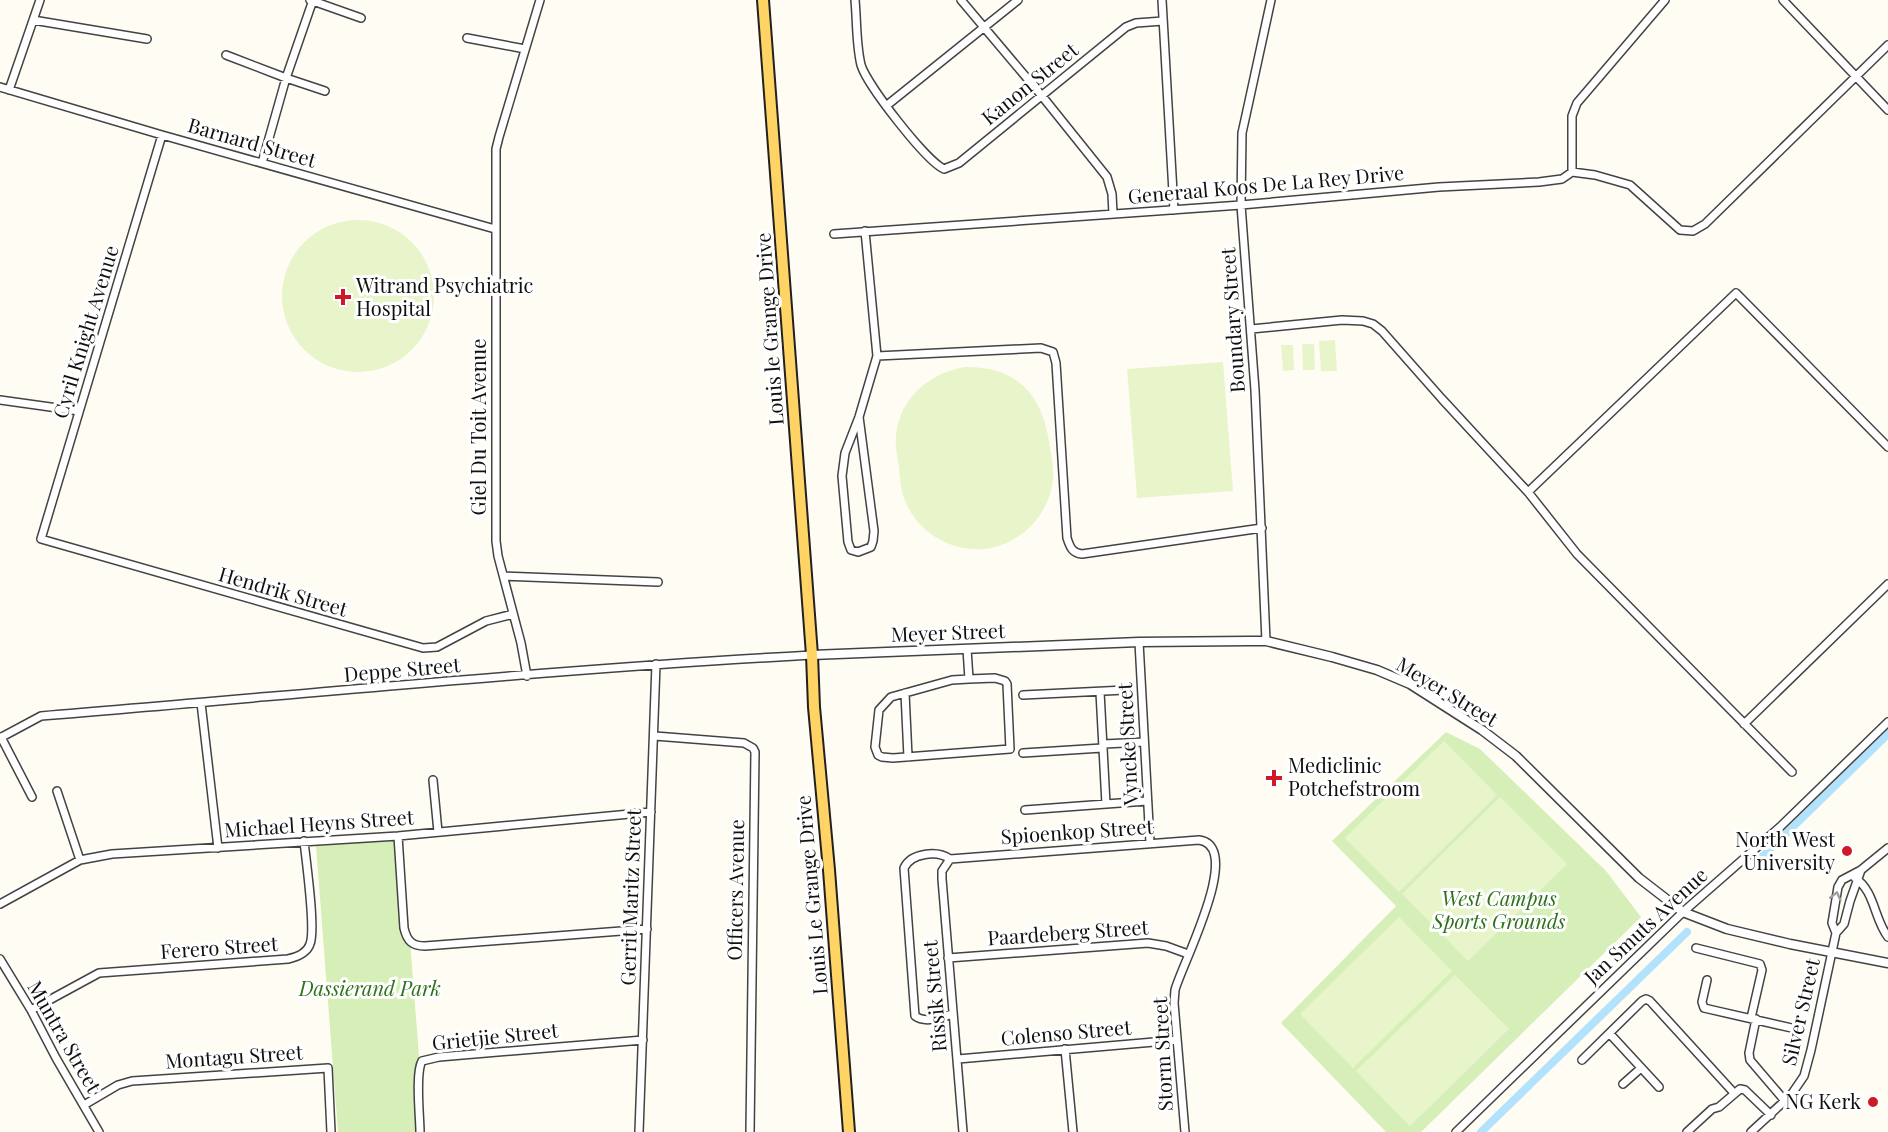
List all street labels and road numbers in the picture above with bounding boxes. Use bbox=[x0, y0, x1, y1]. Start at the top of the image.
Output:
street label: Kanon Street bbox=[975, 35, 1084, 130]
street label: Barnard Street bbox=[185, 110, 320, 173]
street label: Generaal Koos De La Rey Drive bbox=[1127, 158, 1405, 209]
street label: Louis le Grange Drive bbox=[748, 232, 789, 426]
street label: Cyril Knight Avenue bbox=[45, 242, 124, 421]
street label: Boundary Street bbox=[1213, 246, 1250, 394]
street label: Giel Du Toit Avenue bbox=[464, 339, 491, 515]
street label: Hendrik Street bbox=[216, 559, 352, 622]
street label: Meyer Street bbox=[890, 616, 1006, 647]
street label: Deppe Street bbox=[343, 650, 462, 687]
street label: Meyer Street bbox=[1392, 650, 1504, 732]
street label: Vyncke Street bbox=[1110, 681, 1143, 807]
street label: Louis Le Grange Drive bbox=[788, 794, 833, 996]
street label: Michael Heyns Street bbox=[223, 802, 415, 843]
street label: Gerrit Maritz Street bbox=[613, 807, 646, 986]
street label: Spioenkop Street bbox=[1000, 812, 1155, 849]
street label: Officers Avenue bbox=[720, 819, 749, 961]
street label: Jan Smuts Avenue bbox=[1577, 861, 1712, 990]
street label: Paardeberg Street bbox=[987, 912, 1150, 951]
street label: Ferero Street bbox=[159, 929, 280, 964]
street label: Rissik Street bbox=[915, 938, 952, 1053]
street label: Silver Street bbox=[1774, 955, 1825, 1068]
street label: Muntra Street bbox=[22, 975, 109, 1098]
street label: Storm Street bbox=[1145, 995, 1178, 1112]
street label: Colenso Street bbox=[1000, 1012, 1133, 1051]
street label: Grietjie Street bbox=[430, 1015, 560, 1056]
street label: Montagu Street bbox=[164, 1037, 305, 1074]

